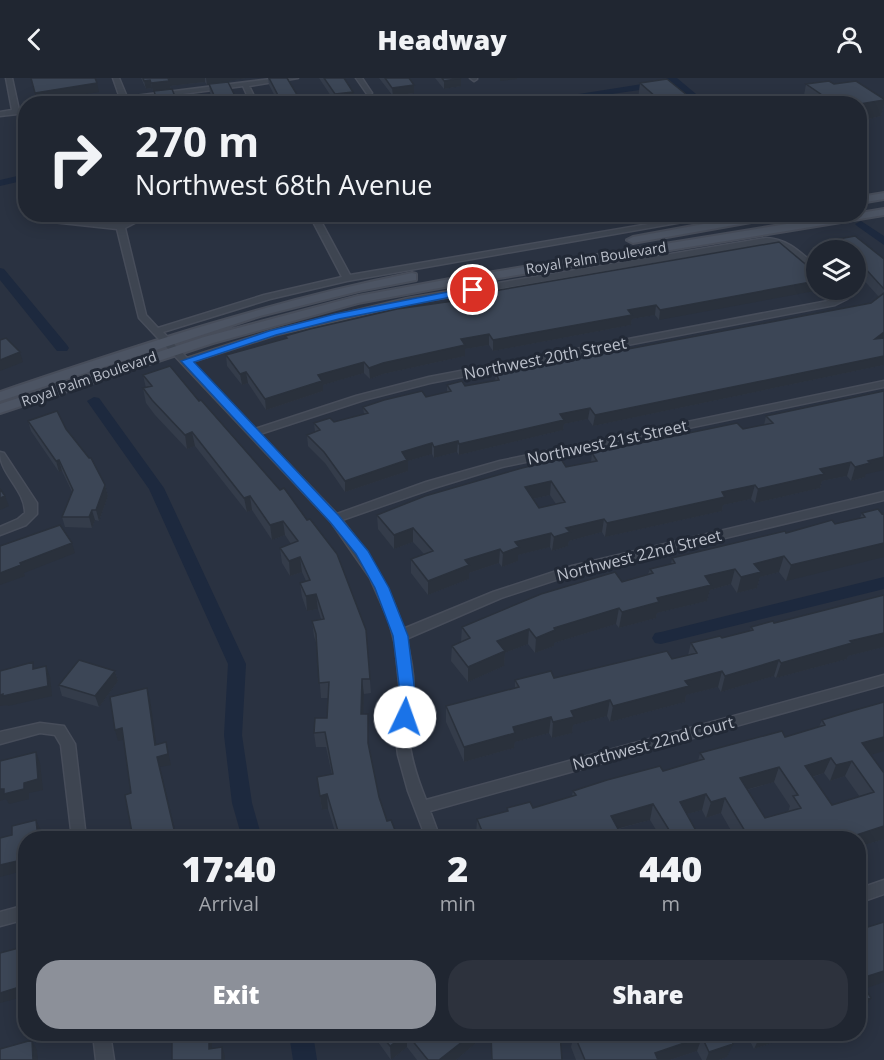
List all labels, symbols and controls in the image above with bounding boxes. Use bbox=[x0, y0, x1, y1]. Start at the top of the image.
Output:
text: Headway bbox=[377, 21, 507, 58]
icon: back bbox=[18, 23, 51, 56]
icon: person bbox=[833, 23, 866, 56]
text: 270 m bbox=[135, 112, 259, 169]
icon: right bbox=[36, 120, 114, 198]
text: Northwest 68th Avenue bbox=[135, 166, 432, 203]
street label: Royal Palm Boulevard bbox=[524, 237, 667, 278]
map controls bbox=[806, 240, 866, 300]
button: layers bbox=[806, 240, 866, 300]
pin bbox=[447, 264, 498, 315]
icon: arrive bbox=[456, 273, 489, 306]
street label: Northwest 20th Street bbox=[462, 331, 628, 385]
street label: Royal Palm Boulevard bbox=[19, 346, 159, 411]
street label: Northwest 21st Street bbox=[525, 414, 689, 470]
street label: Northwest 22nd Street bbox=[554, 524, 724, 586]
position arrow bbox=[373, 685, 437, 749]
street label: Northwest 22nd Court bbox=[570, 711, 737, 775]
text: 17:40 bbox=[182, 844, 276, 893]
text: 2 bbox=[447, 844, 468, 893]
text: 440 bbox=[639, 844, 702, 893]
text: Arrival bbox=[199, 890, 259, 917]
text: min bbox=[440, 890, 476, 917]
text: m bbox=[662, 890, 680, 917]
button: Exit bbox=[36, 960, 436, 1029]
button: Share bbox=[448, 960, 848, 1029]

